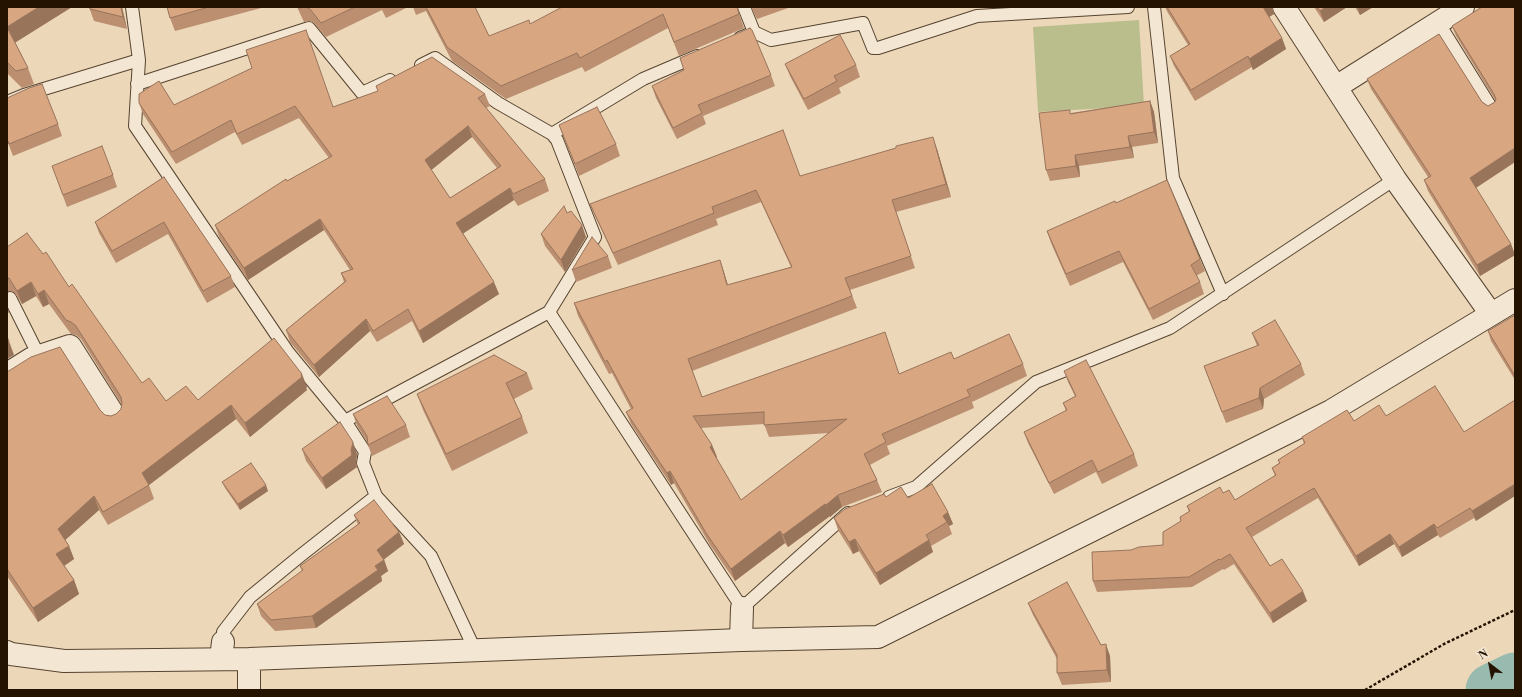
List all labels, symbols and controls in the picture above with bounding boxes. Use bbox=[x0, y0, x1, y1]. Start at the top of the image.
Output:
north arrow bbox=[1470, 645, 1510, 685]
text: N bbox=[1476, 647, 1491, 663]

